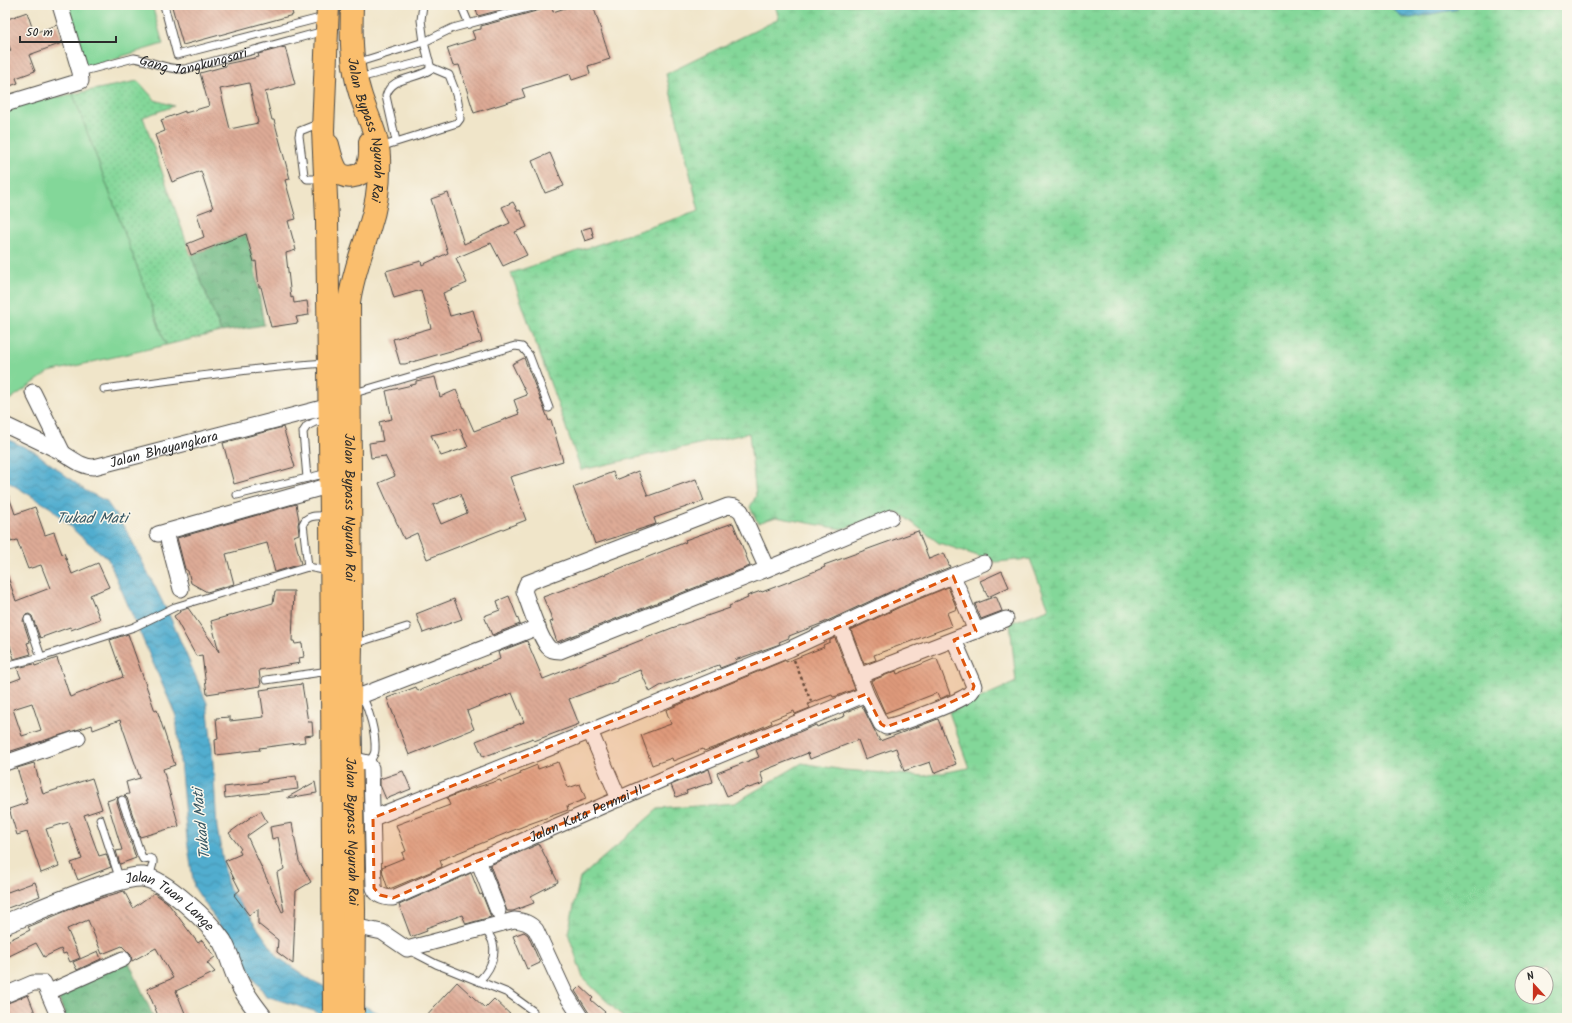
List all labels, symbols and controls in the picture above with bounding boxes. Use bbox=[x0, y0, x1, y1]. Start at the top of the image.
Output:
scale bar bbox=[20, 18, 116, 44]
text: 50 m bbox=[26, 23, 53, 42]
street label: Gang Jangkungsari bbox=[137, 42, 250, 81]
street label: Jalan Bypass Ngurah Rai bbox=[341, 57, 389, 204]
street label: Jalan Bhayangkara bbox=[108, 425, 221, 474]
street label: Jalan Bypass Ngurah Rai bbox=[338, 433, 361, 582]
water label: Tukad Mati bbox=[56, 507, 131, 531]
street label: Jalan Bypass Ngurah Rai bbox=[339, 757, 364, 906]
street label: Jalan Kuta Permai II bbox=[526, 779, 647, 849]
water label: Tukad Mati bbox=[186, 784, 218, 860]
street label: Jalan Tuan Lange bbox=[123, 867, 220, 937]
north arrow bbox=[1514, 965, 1554, 1005]
text: N bbox=[1524, 967, 1537, 986]

